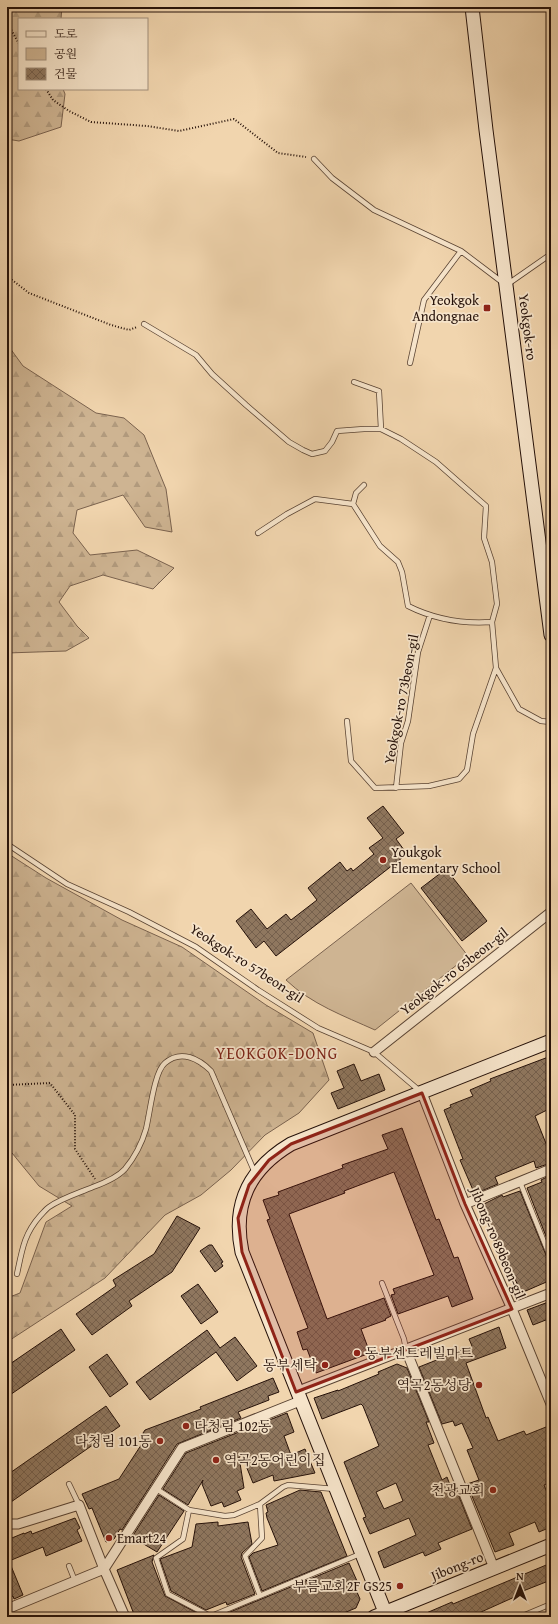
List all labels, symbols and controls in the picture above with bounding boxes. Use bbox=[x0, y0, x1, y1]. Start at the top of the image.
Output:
legend bbox=[18, 18, 148, 90]
text: 도로 bbox=[54, 25, 78, 42]
text: 공원 bbox=[54, 45, 77, 62]
text: 건물 bbox=[54, 65, 78, 82]
place label: Yeokgok Andongnae bbox=[412, 290, 480, 326]
street label: Yeokgok-ro bbox=[514, 292, 542, 362]
marker: Yeokgok Andongnae bbox=[482, 303, 492, 313]
street label: Yeokgok-ro 73beon-gil bbox=[379, 632, 423, 766]
place label: Youkgok Elementary School bbox=[391, 842, 501, 878]
marker: Youkgok Elementary School bbox=[378, 855, 388, 865]
street label: Yeokgok-ro 57beon-gil bbox=[186, 919, 308, 1007]
street label: Yeokgok-ro 65beon-gil bbox=[396, 922, 512, 1020]
district label: YEOKGOK-DONG bbox=[216, 1041, 338, 1065]
street label: Jibong-ro 89beon-gil bbox=[465, 1182, 531, 1302]
place label: 동부센트레빌마트 bbox=[365, 1343, 474, 1363]
marker: 동부센트레빌마트 bbox=[352, 1348, 362, 1358]
place label: 동부세탁 bbox=[263, 1355, 317, 1375]
marker: 동부세탁 bbox=[320, 1360, 330, 1370]
place label: 역곡2동성당 bbox=[397, 1375, 471, 1395]
marker: 역곡2동성당 bbox=[474, 1380, 484, 1390]
place label: 다청림 102동 bbox=[194, 1416, 272, 1436]
marker: 다청림 102동 bbox=[181, 1421, 191, 1431]
place label: 다청림 101동 bbox=[75, 1431, 152, 1451]
marker: 다청림 101동 bbox=[155, 1436, 165, 1446]
place label: 역곡2동어린이집 bbox=[224, 1450, 325, 1470]
marker: 역곡2동어린이집 bbox=[211, 1455, 221, 1465]
place label: 천광교회 bbox=[431, 1480, 485, 1500]
marker: 천광교회 bbox=[488, 1485, 498, 1495]
place label: Emart24 bbox=[117, 1528, 167, 1548]
marker: Emart24 bbox=[104, 1533, 114, 1543]
street label: Jibong-ro bbox=[426, 1546, 486, 1586]
north arrow bbox=[500, 1566, 540, 1606]
text: N bbox=[516, 1568, 524, 1584]
place label: 부름교회2F GS25 bbox=[293, 1576, 392, 1596]
marker: 부름교회2F GS25 bbox=[395, 1581, 405, 1591]

